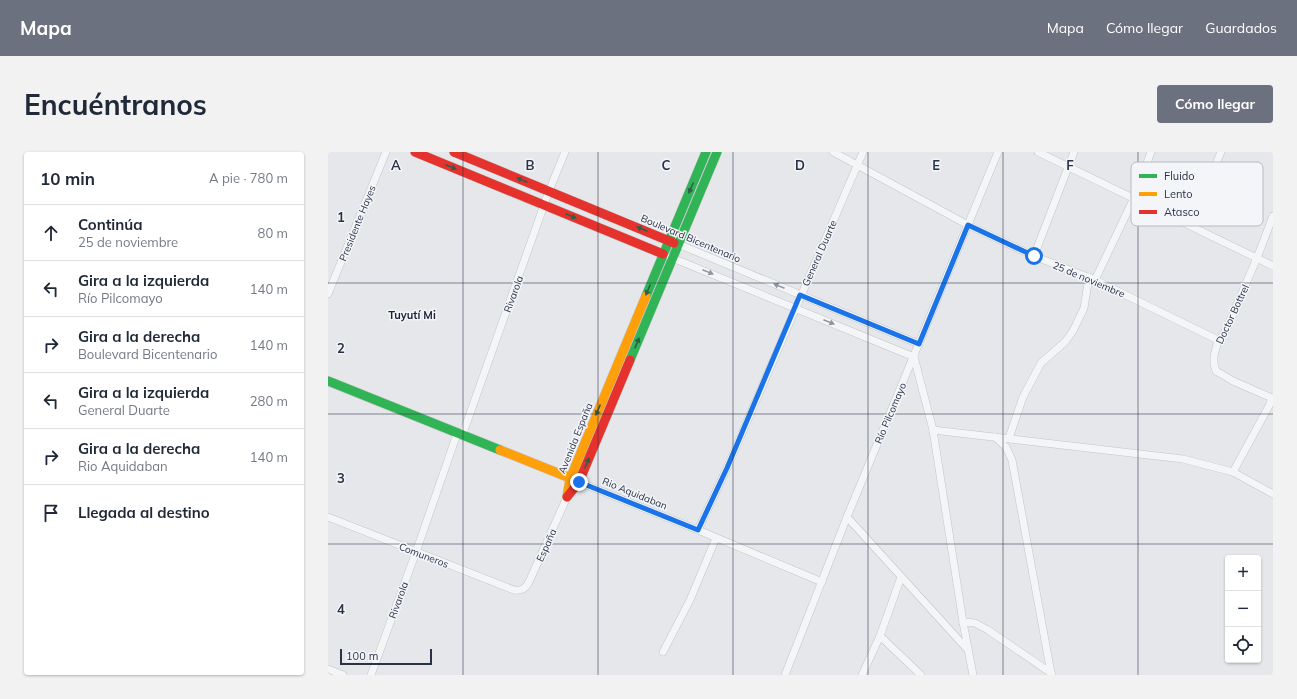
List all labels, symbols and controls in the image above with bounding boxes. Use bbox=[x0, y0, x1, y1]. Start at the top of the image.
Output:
text: Mapa bbox=[20, 16, 72, 40]
text: Mapa bbox=[1047, 19, 1084, 37]
text: Cómo llegar bbox=[1106, 19, 1183, 37]
text: Guardados bbox=[1205, 19, 1277, 37]
button: Cómo llegar bbox=[1157, 85, 1273, 123]
text: Encuéntranos bbox=[24, 87, 207, 122]
text: A bbox=[391, 157, 401, 173]
text: B bbox=[526, 157, 535, 173]
text: C bbox=[662, 157, 671, 173]
text: D bbox=[795, 157, 805, 173]
text: E bbox=[932, 157, 940, 173]
text: F bbox=[1066, 157, 1074, 173]
legend bbox=[1131, 162, 1263, 226]
one-way arrow bbox=[445, 164, 457, 170]
text: 10 min bbox=[40, 168, 95, 189]
text: Fluido bbox=[1164, 169, 1195, 183]
text: A pie · 780 m bbox=[209, 170, 288, 186]
one-way arrow bbox=[515, 176, 527, 182]
one-way arrow bbox=[687, 182, 694, 194]
street label: Presidente Hayes bbox=[336, 183, 379, 263]
text: Lento bbox=[1164, 187, 1192, 201]
text: Atasco bbox=[1164, 205, 1199, 219]
text: 1 bbox=[337, 209, 345, 225]
street label: Boulevard Bicentenario bbox=[639, 212, 743, 266]
one-way arrow bbox=[566, 214, 578, 220]
text: Continúa bbox=[78, 215, 143, 234]
street label: General Duarte bbox=[799, 218, 840, 288]
icon: ahead bbox=[40, 222, 62, 244]
text: 80 m bbox=[258, 225, 288, 241]
one-way arrow bbox=[636, 226, 647, 232]
text: 25 de noviembre bbox=[78, 234, 178, 250]
route start bbox=[1025, 247, 1043, 265]
street label: 25 de noviembre bbox=[1051, 258, 1127, 301]
one-way arrow bbox=[703, 270, 715, 276]
text: Gira a la izquierda bbox=[78, 271, 209, 290]
street label: Rivarola bbox=[501, 274, 526, 314]
icon: left bbox=[40, 278, 62, 300]
text: 140 m bbox=[250, 281, 288, 297]
street label: Doctor Bottrel bbox=[1213, 282, 1252, 346]
one-way arrow bbox=[773, 283, 785, 289]
one-way arrow bbox=[645, 284, 651, 295]
text: Río Pilcomayo bbox=[78, 290, 163, 306]
district label: Tuyutí Mi bbox=[388, 308, 436, 322]
one-way arrow bbox=[823, 319, 834, 325]
text: Gira a la derecha bbox=[78, 327, 200, 346]
icon: right bbox=[40, 334, 62, 356]
text: 140 m bbox=[250, 337, 288, 353]
one-way arrow bbox=[634, 337, 640, 349]
text: 2 bbox=[337, 340, 345, 356]
text: Boulevard Bicentenario bbox=[78, 346, 217, 362]
street label: Río Pilcomayo bbox=[872, 380, 909, 446]
text: Gira a la izquierda bbox=[78, 383, 209, 402]
icon: left bbox=[40, 390, 62, 412]
text: 280 m bbox=[250, 393, 288, 409]
street label: Avenida España bbox=[555, 401, 596, 476]
text: General Duarte bbox=[78, 402, 170, 418]
one-way arrow bbox=[595, 404, 601, 415]
text: Gira a la derecha bbox=[78, 439, 200, 458]
icon: right bbox=[40, 446, 62, 468]
text: 140 m bbox=[250, 449, 288, 465]
text: Rio Aquidaban bbox=[78, 458, 168, 474]
one-way arrow bbox=[584, 458, 590, 469]
text: 3 bbox=[337, 470, 345, 486]
route end bbox=[570, 473, 588, 491]
street label: Rio Aquidaban bbox=[600, 475, 669, 512]
icon: arrive bbox=[40, 502, 62, 524]
text: Llegada al destino bbox=[78, 503, 210, 522]
street label: España bbox=[533, 527, 559, 564]
street label: Comuneros bbox=[397, 540, 451, 571]
map controls bbox=[1225, 555, 1261, 663]
button: + bbox=[1225, 555, 1261, 591]
street label: Rivarola bbox=[386, 580, 411, 620]
button: − bbox=[1225, 591, 1261, 627]
text: 4 bbox=[337, 601, 345, 617]
button: locate bbox=[1225, 627, 1261, 663]
scale bar bbox=[340, 647, 432, 666]
text: 100 m bbox=[346, 649, 378, 663]

